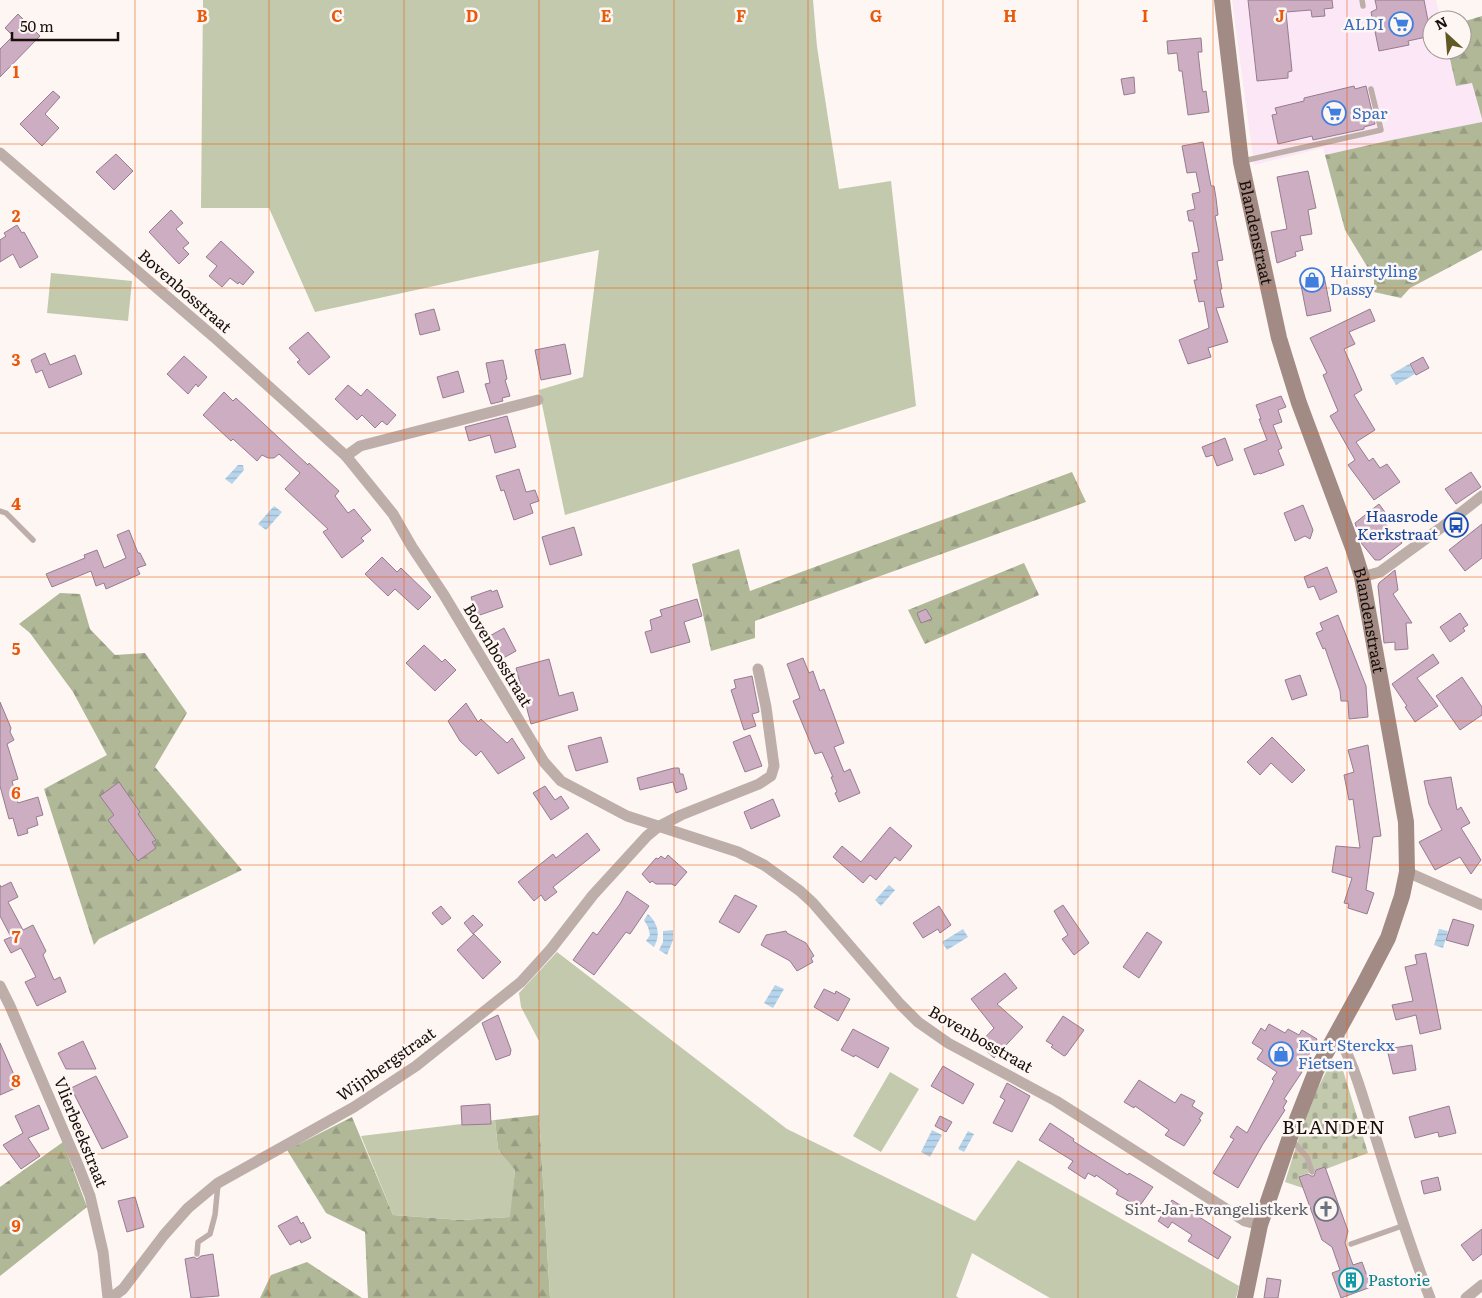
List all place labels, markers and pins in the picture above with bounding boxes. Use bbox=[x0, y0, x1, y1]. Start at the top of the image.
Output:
place label: ALDI bbox=[1343, 11, 1384, 35]
supermarket icon: ALDI bbox=[1388, 11, 1414, 37]
supermarket icon: Spar bbox=[1321, 100, 1347, 126]
place label: Spar bbox=[1352, 100, 1388, 124]
place label: Hairstyling Dassy bbox=[1330, 258, 1417, 300]
shop icon: Hairstyling Dassy bbox=[1299, 267, 1325, 293]
place label: Haasrode Kerkstraat bbox=[1357, 503, 1439, 545]
bus stop icon: Haasrode Kerkstraat bbox=[1443, 512, 1469, 538]
place label: Kurt Sterckx Fietsen bbox=[1298, 1032, 1396, 1074]
shop icon: Kurt Sterckx Fietsen bbox=[1268, 1041, 1294, 1067]
place label: Sint-Jan-Evangelistkerk bbox=[1124, 1196, 1308, 1220]
church icon: Sint-Jan-Evangelistkerk bbox=[1313, 1196, 1339, 1222]
building icon: Pastorie bbox=[1338, 1267, 1364, 1293]
place label: Pastorie bbox=[1368, 1267, 1430, 1291]

